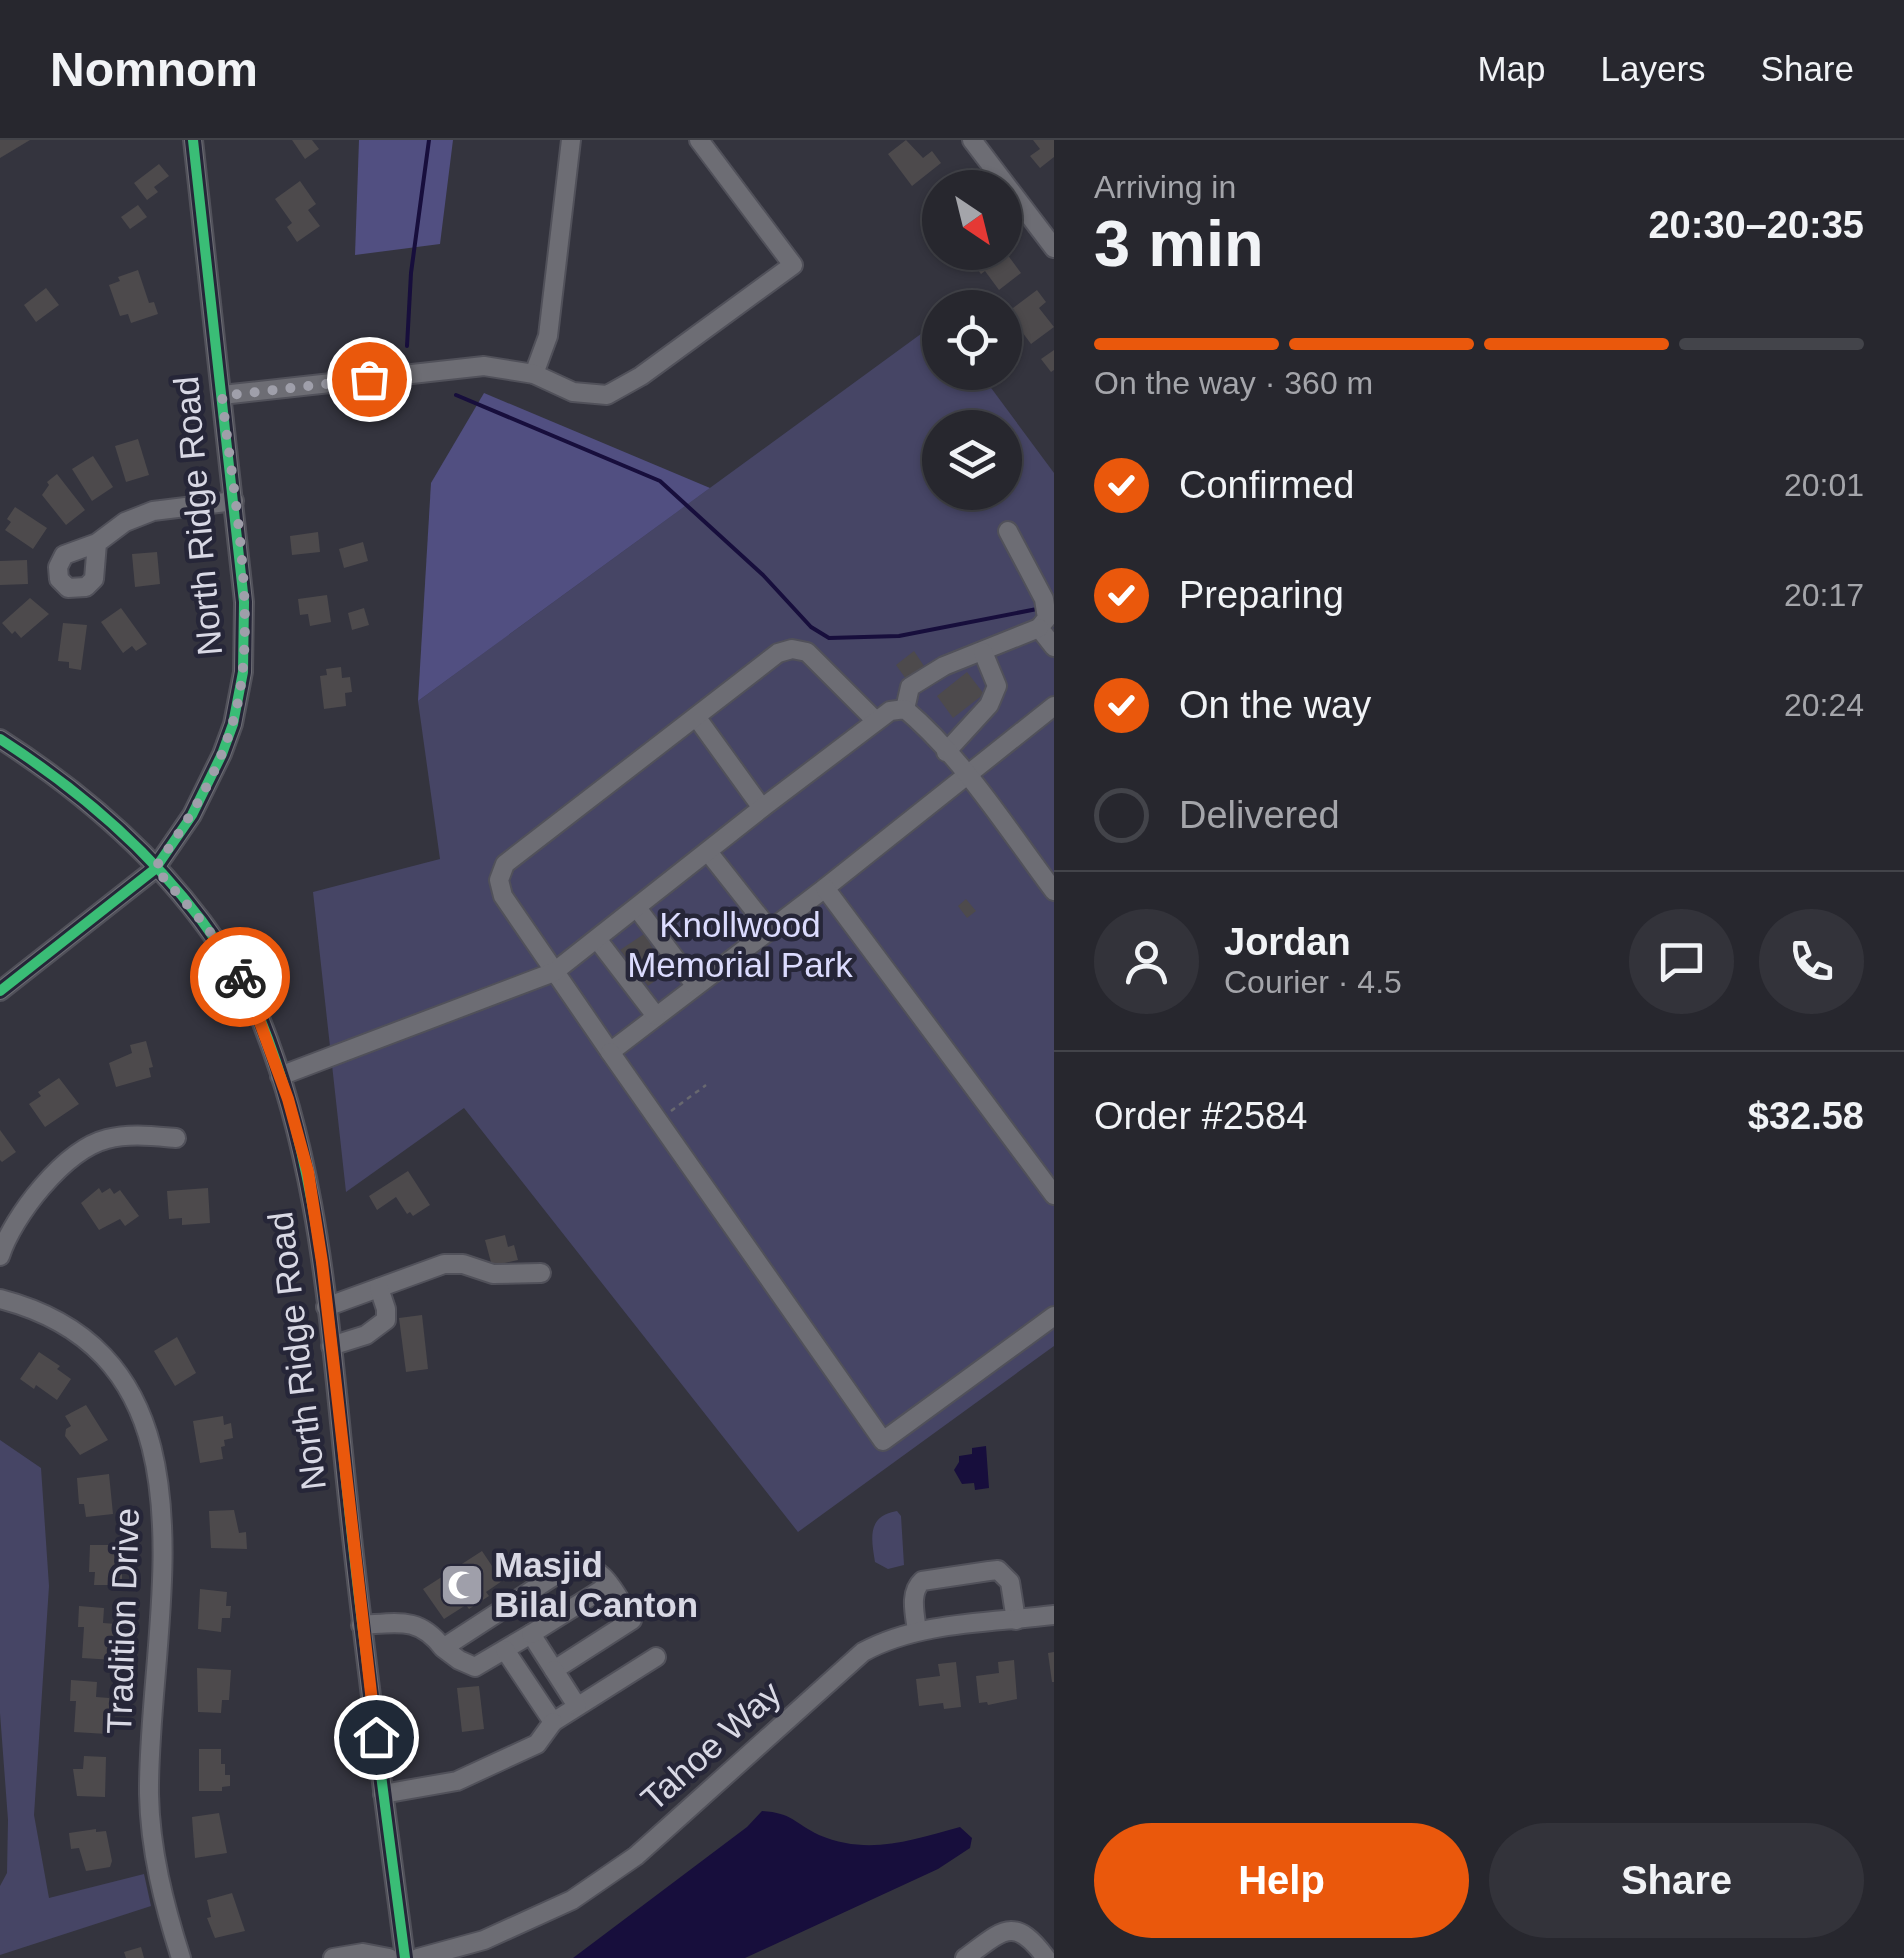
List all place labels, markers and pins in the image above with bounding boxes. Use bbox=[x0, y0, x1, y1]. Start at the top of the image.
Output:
pin bbox=[327, 337, 412, 422]
place label: Masjid Bilal Canton bbox=[494, 1545, 698, 1624]
mosque icon: Masjid Bilal Canton bbox=[439, 1562, 485, 1608]
pin bbox=[334, 1695, 419, 1780]

